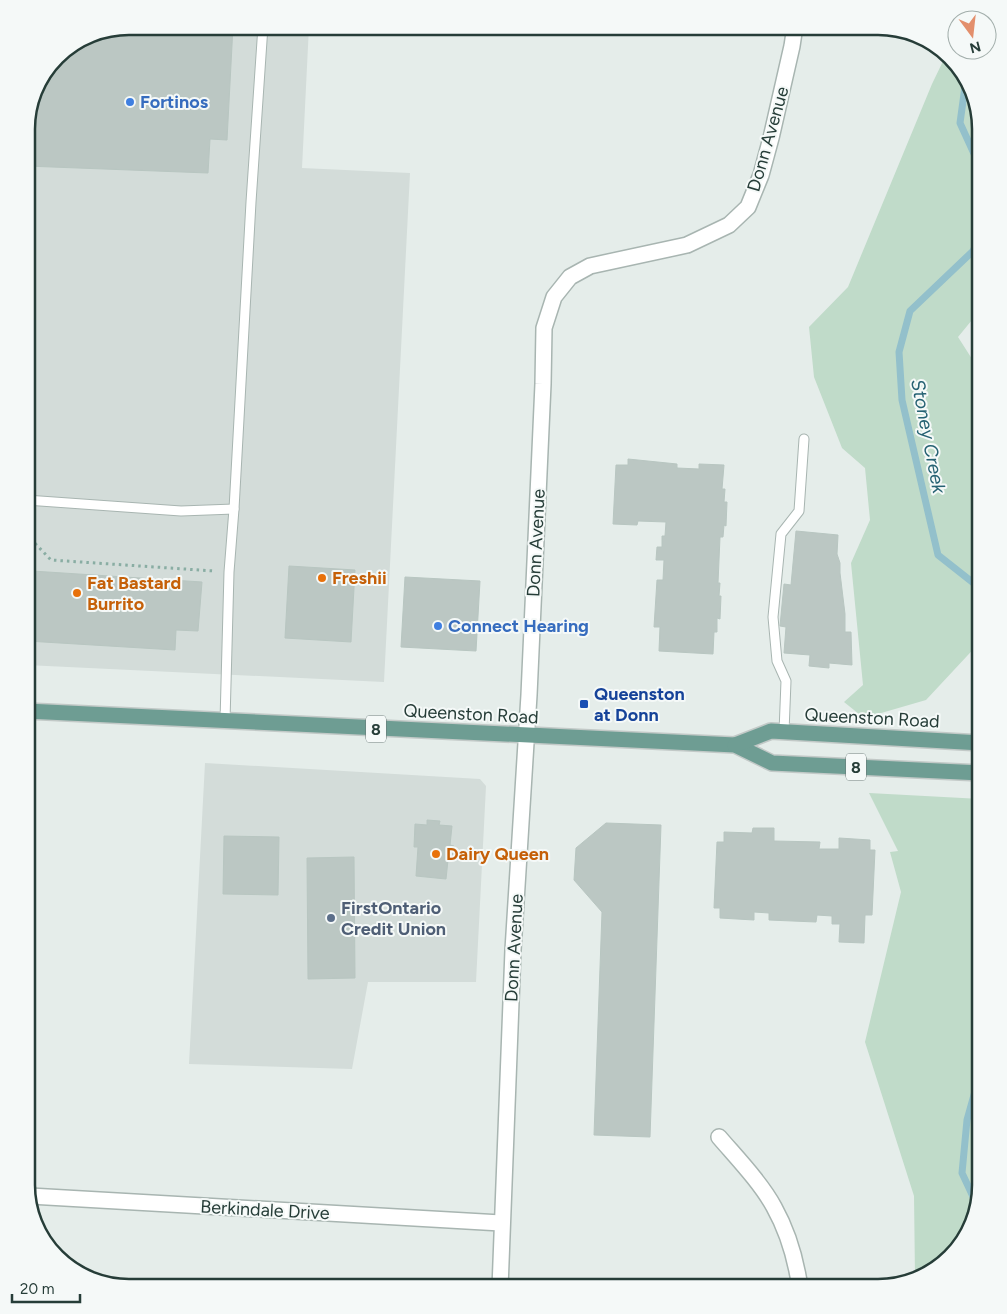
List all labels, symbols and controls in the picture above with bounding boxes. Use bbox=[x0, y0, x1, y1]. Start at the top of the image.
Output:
north arrow bbox=[947, 10, 997, 60]
text: N bbox=[968, 37, 983, 57]
street label: Donn Avenue bbox=[743, 84, 794, 194]
place label: Fortinos bbox=[140, 91, 209, 113]
marker: Fortinos bbox=[124, 96, 136, 108]
water label: Stoney Creek bbox=[906, 377, 951, 496]
street label: Donn Avenue bbox=[522, 488, 550, 598]
place label: Freshii bbox=[332, 567, 387, 589]
place label: Fat Bastard Burrito bbox=[87, 572, 181, 615]
marker: Freshii bbox=[316, 572, 328, 584]
marker: Fat Bastard Burrito bbox=[71, 587, 83, 599]
place label: Connect Hearing bbox=[448, 615, 589, 637]
marker: Connect Hearing bbox=[432, 620, 444, 632]
place label: Queenston at Donn bbox=[594, 683, 685, 726]
marker: Queenston at Donn bbox=[578, 698, 590, 710]
street label: Queenston Road bbox=[403, 699, 539, 729]
street label: Queenston Road bbox=[804, 703, 940, 733]
road number: 8 bbox=[366, 716, 386, 742]
road number: 8 bbox=[846, 754, 866, 780]
place label: Dairy Queen bbox=[446, 843, 549, 865]
marker: Dairy Queen bbox=[430, 848, 442, 860]
street label: Donn Avenue bbox=[500, 893, 528, 1003]
place label: FirstOntario Credit Union bbox=[341, 897, 446, 940]
marker: FirstOntario Credit Union bbox=[325, 912, 337, 924]
street label: Berkindale Drive bbox=[200, 1196, 330, 1224]
scale bar bbox=[12, 1272, 80, 1304]
text: 20 m bbox=[20, 1280, 54, 1298]

